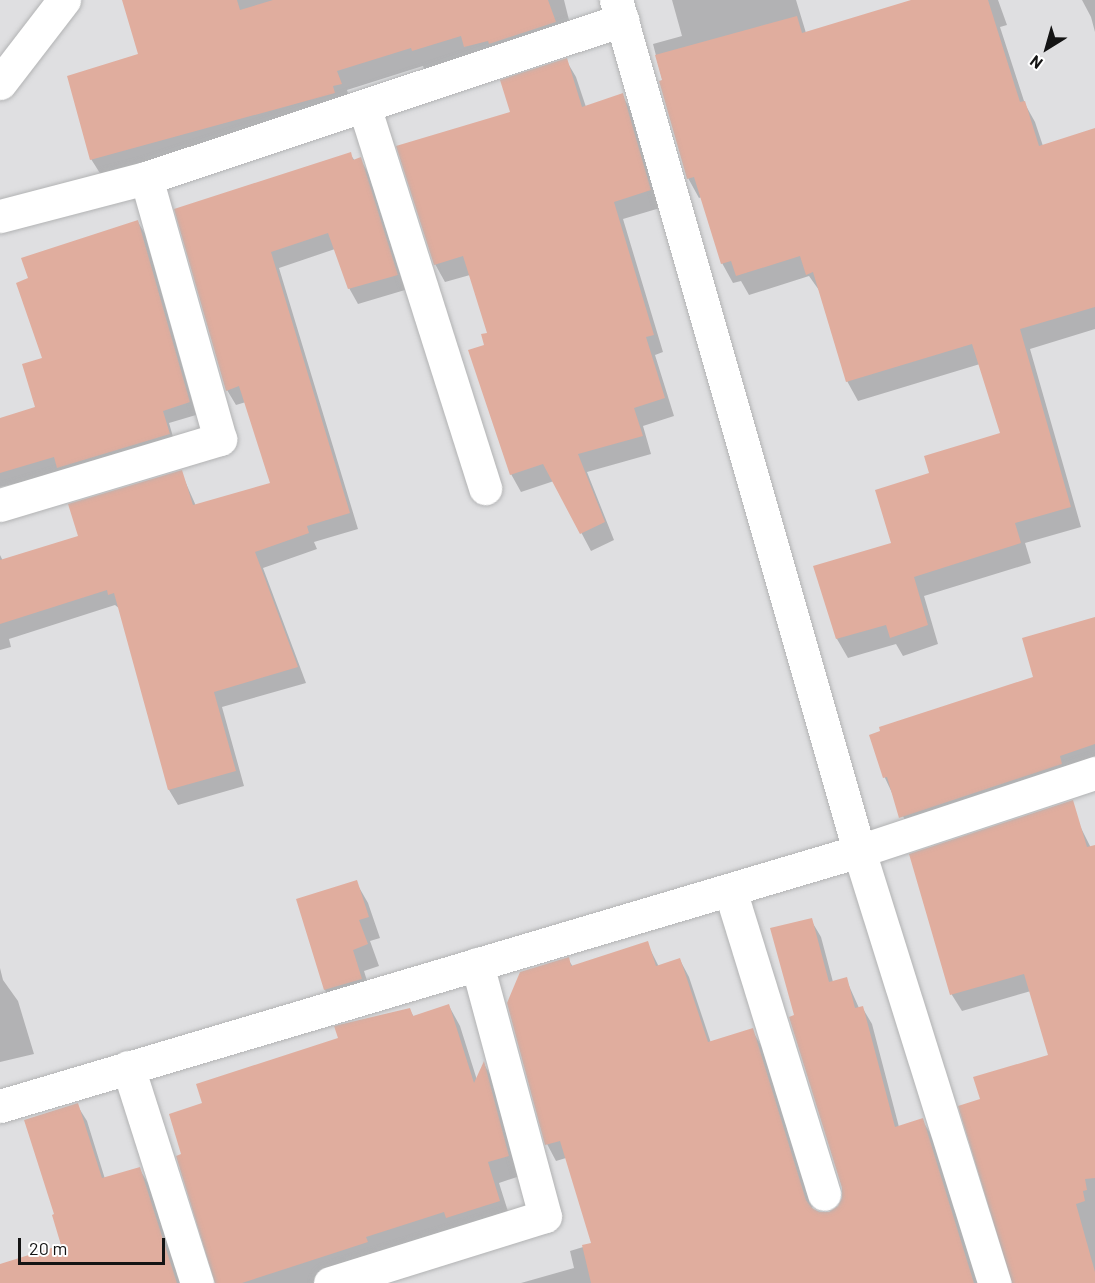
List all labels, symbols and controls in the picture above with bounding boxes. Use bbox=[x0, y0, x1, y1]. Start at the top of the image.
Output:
north arrow bbox=[1017, 18, 1077, 78]
text: N bbox=[1026, 52, 1046, 74]
scale bar bbox=[21, 1226, 168, 1264]
text: 20 m bbox=[29, 1237, 67, 1259]

